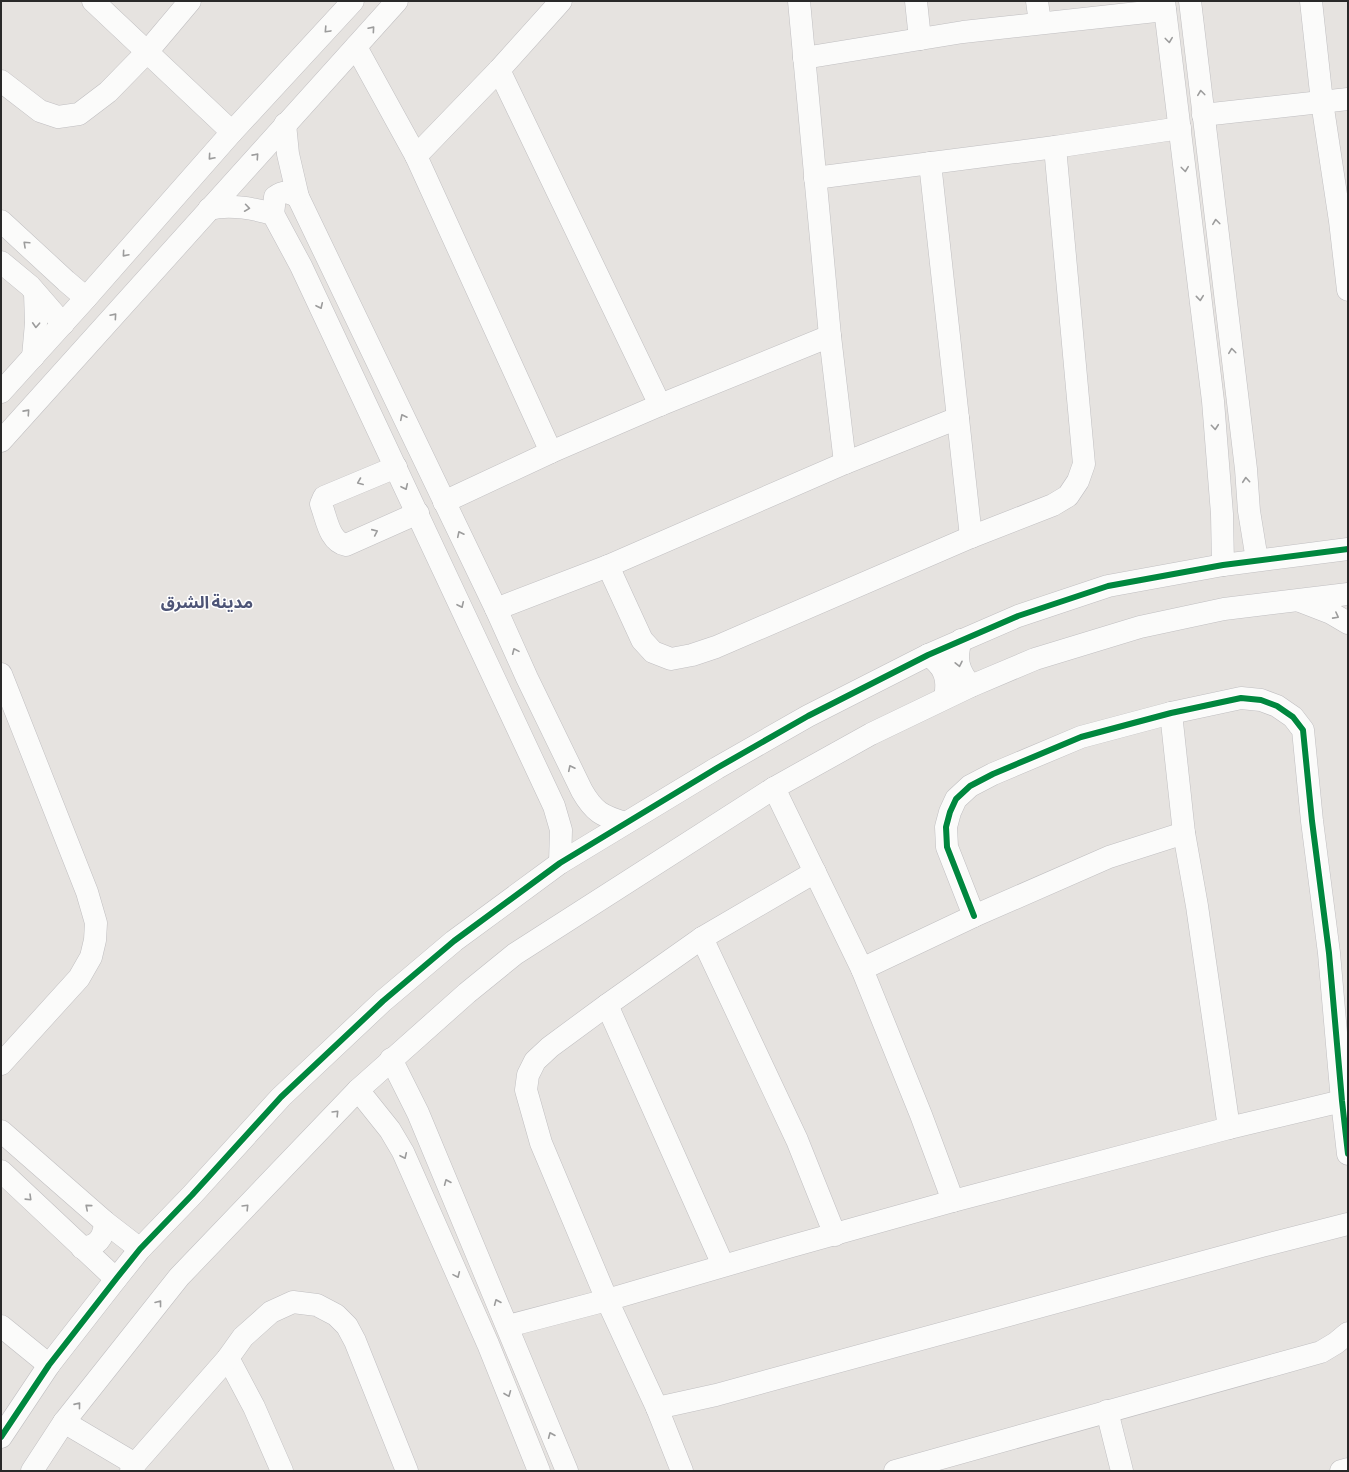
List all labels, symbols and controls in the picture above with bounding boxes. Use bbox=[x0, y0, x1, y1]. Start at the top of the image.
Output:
one-way arrow bbox=[324, 25, 331, 33]
one-way arrow bbox=[368, 26, 375, 34]
one-way arrow bbox=[1164, 37, 1173, 43]
one-way arrow bbox=[1197, 90, 1206, 96]
one-way arrow bbox=[208, 152, 215, 159]
one-way arrow bbox=[252, 153, 259, 161]
one-way arrow bbox=[1181, 166, 1190, 172]
one-way arrow bbox=[244, 203, 250, 212]
one-way arrow bbox=[1212, 219, 1221, 225]
one-way arrow bbox=[23, 242, 31, 249]
one-way arrow bbox=[122, 250, 129, 257]
one-way arrow bbox=[1196, 295, 1205, 301]
one-way arrow bbox=[315, 302, 323, 310]
one-way arrow bbox=[110, 313, 117, 321]
one-way arrow bbox=[31, 322, 40, 328]
one-way arrow bbox=[1227, 348, 1236, 354]
one-way arrow bbox=[22, 409, 30, 417]
one-way arrow bbox=[400, 413, 408, 421]
one-way arrow bbox=[1211, 424, 1220, 430]
one-way arrow bbox=[356, 477, 363, 485]
one-way arrow bbox=[1242, 477, 1251, 483]
one-way arrow bbox=[400, 483, 408, 490]
one-way arrow bbox=[372, 528, 379, 536]
one-way arrow bbox=[457, 530, 465, 538]
district label: مدينة الشرق bbox=[161, 592, 253, 612]
one-way arrow bbox=[456, 600, 464, 608]
one-way arrow bbox=[1332, 611, 1339, 618]
one-way arrow bbox=[512, 648, 520, 655]
one-way arrow bbox=[954, 661, 962, 667]
one-way arrow bbox=[568, 765, 576, 773]
one-way arrow bbox=[331, 1110, 339, 1118]
one-way arrow bbox=[399, 1151, 407, 1159]
one-way arrow bbox=[444, 1178, 452, 1186]
one-way arrow bbox=[24, 1193, 32, 1200]
one-way arrow bbox=[241, 1204, 249, 1212]
one-way arrow bbox=[85, 1205, 93, 1212]
one-way arrow bbox=[452, 1270, 460, 1278]
one-way arrow bbox=[494, 1298, 502, 1305]
one-way arrow bbox=[154, 1300, 161, 1307]
one-way arrow bbox=[503, 1390, 511, 1398]
one-way arrow bbox=[74, 1402, 81, 1409]
one-way arrow bbox=[548, 1432, 556, 1440]

